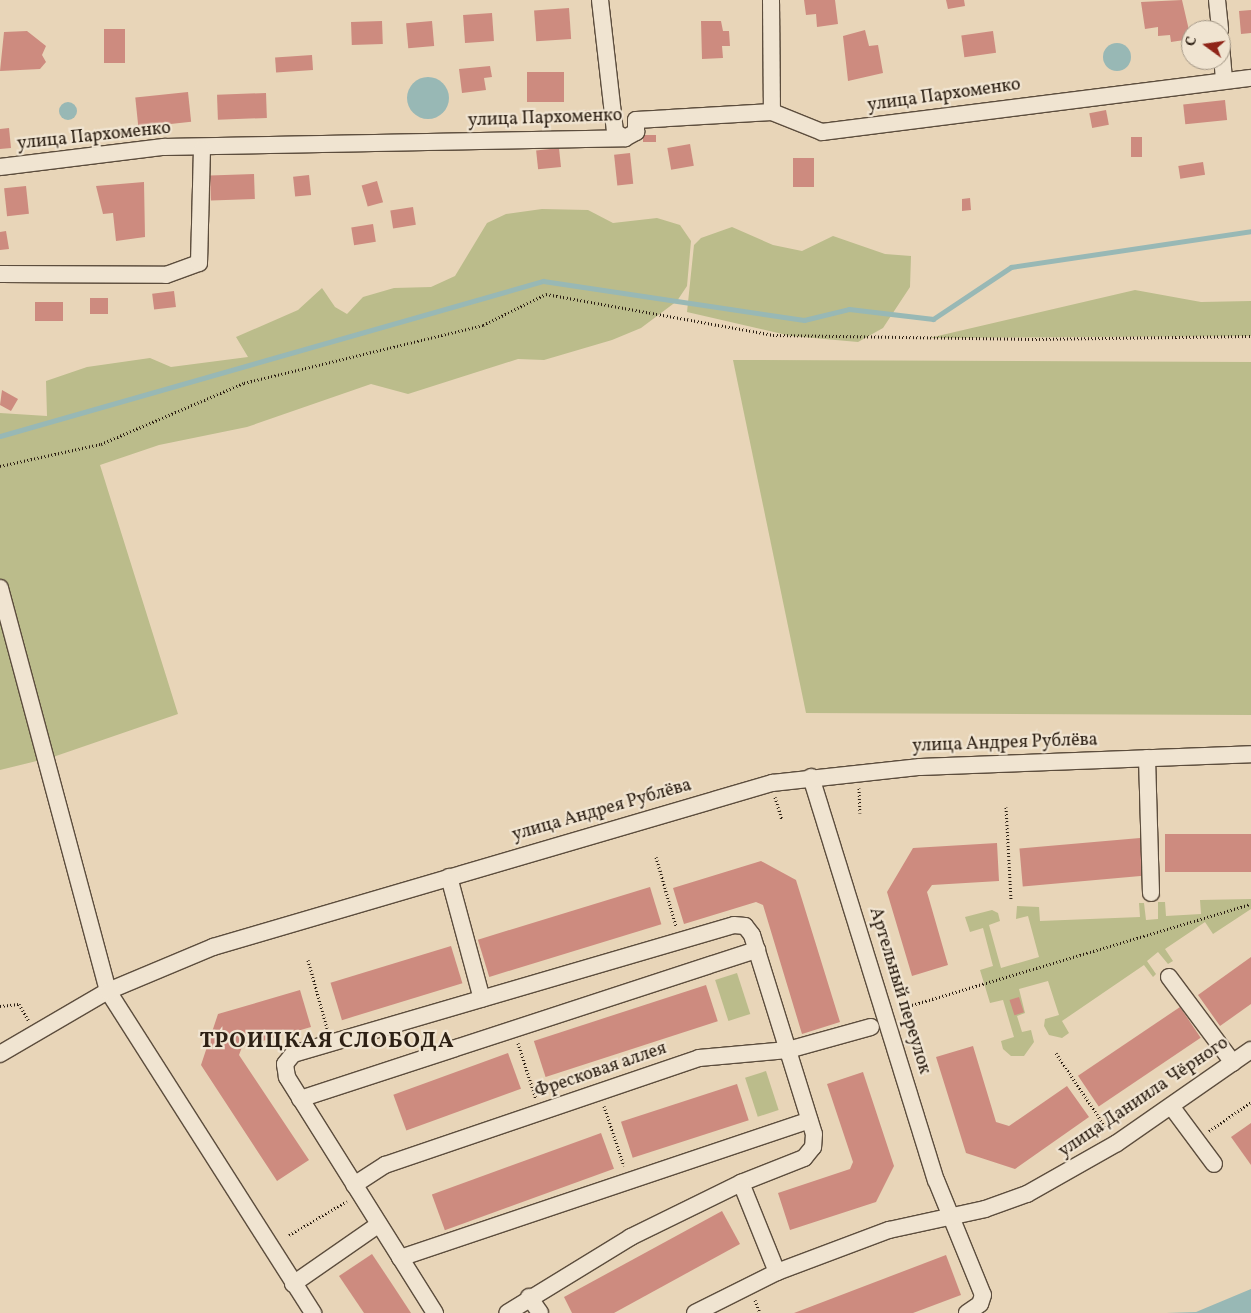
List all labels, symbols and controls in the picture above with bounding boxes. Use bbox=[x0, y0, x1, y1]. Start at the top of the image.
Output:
north arrow bbox=[1181, 20, 1231, 70]
text: С bbox=[1182, 35, 1202, 48]
street label: улица Пархоменко bbox=[866, 75, 1022, 117]
street label: улица Пархоменко bbox=[467, 106, 623, 132]
street label: улица Пархоменко bbox=[16, 118, 172, 156]
street label: улица Андрея Рублёва bbox=[912, 730, 1098, 758]
street label: улица Андрея Рублёва bbox=[510, 775, 694, 847]
street label: Артельный переулок bbox=[863, 905, 935, 1077]
district label: ТРОИЦКАЯ СЛОБОДА bbox=[197, 1029, 457, 1055]
street label: улица Даниила Чёрного bbox=[1055, 1033, 1233, 1163]
street label: Фресковая аллея bbox=[532, 1038, 670, 1104]

